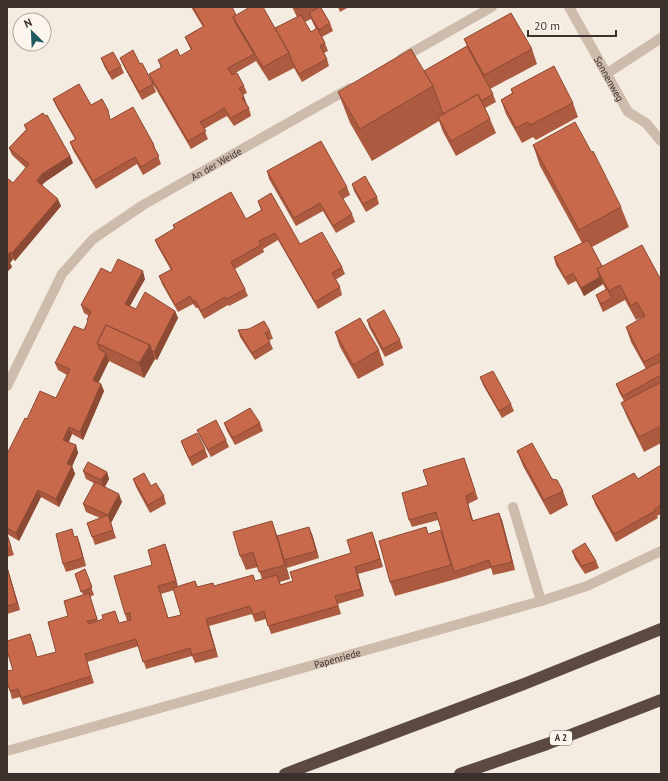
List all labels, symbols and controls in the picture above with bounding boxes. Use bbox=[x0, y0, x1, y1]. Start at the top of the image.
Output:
north arrow bbox=[12, 12, 52, 52]
scale bar bbox=[528, 12, 616, 38]
text: N bbox=[22, 15, 34, 31]
text: 20 m bbox=[534, 18, 560, 33]
street label: Sonnenweg bbox=[591, 54, 627, 104]
street label: An der Weide bbox=[189, 145, 244, 184]
street label: Papenriede bbox=[313, 646, 362, 671]
road number: A 2 bbox=[550, 731, 572, 745]

